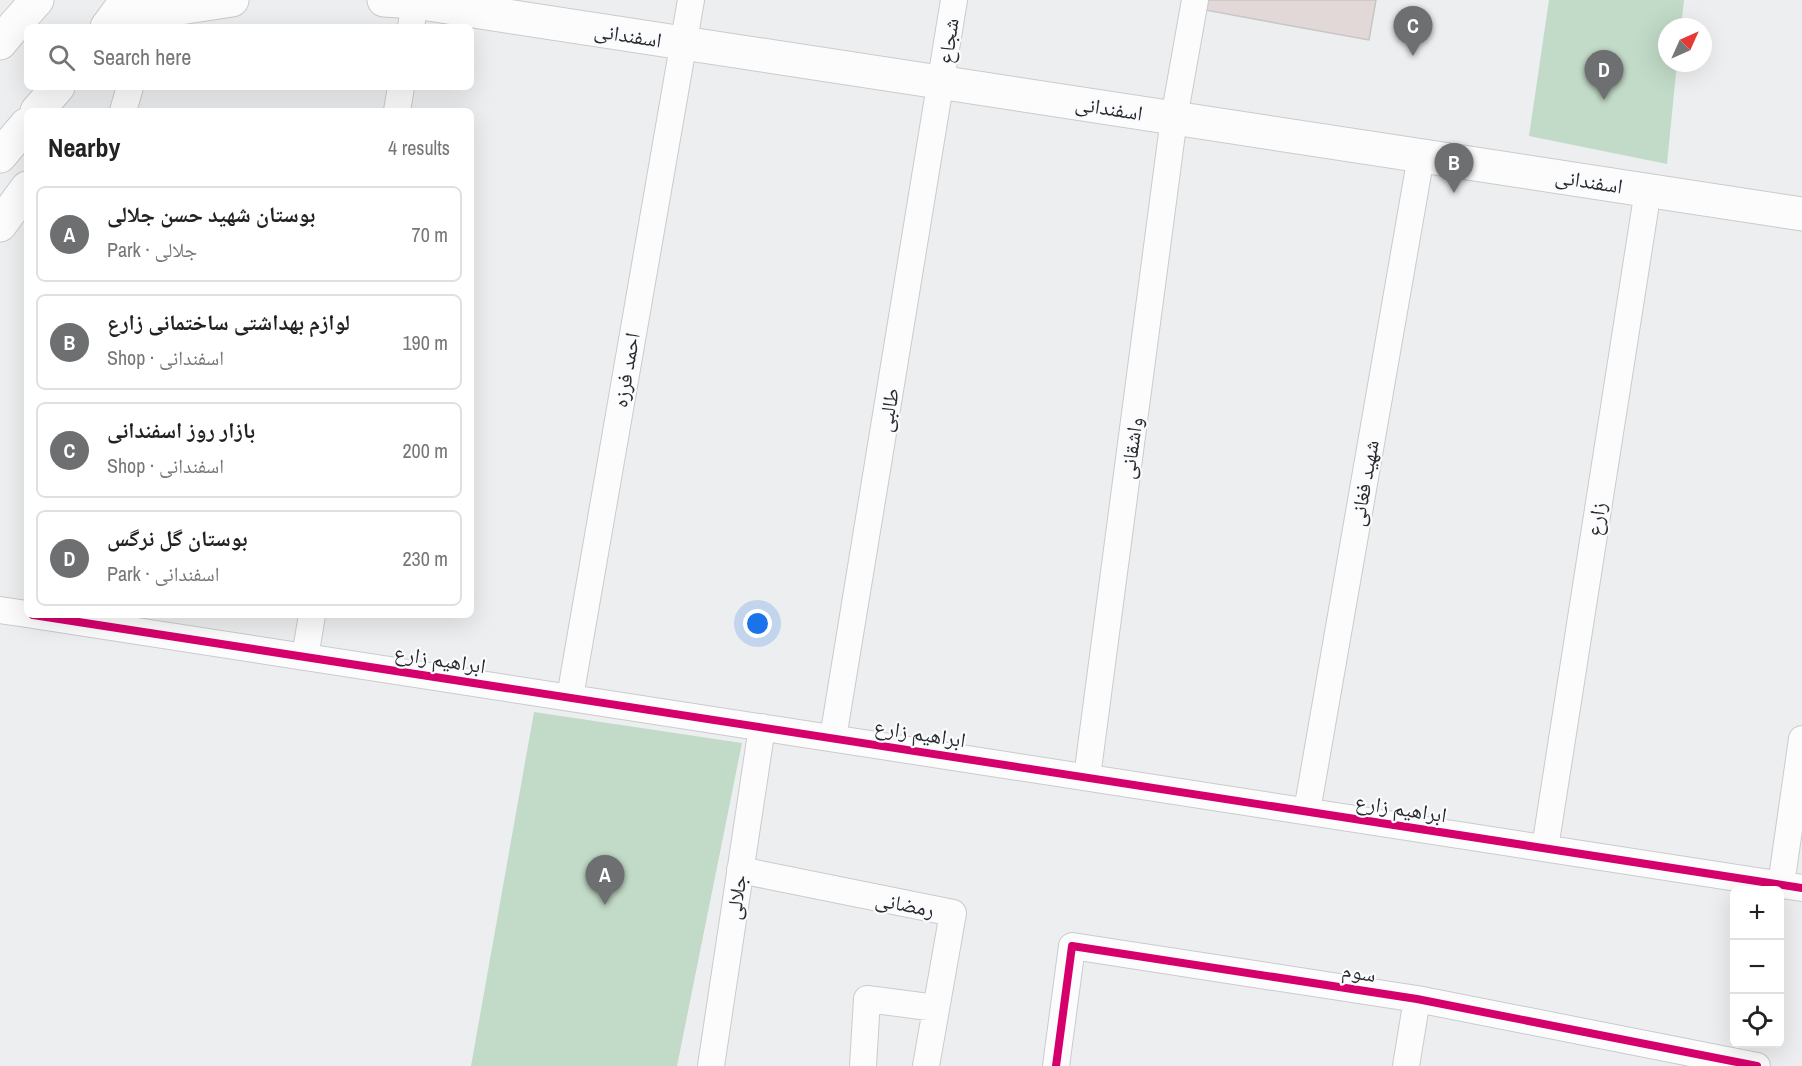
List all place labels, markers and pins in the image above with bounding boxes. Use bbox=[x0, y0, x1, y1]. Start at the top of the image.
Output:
pin: C bbox=[1394, 7, 1432, 56]
pin: D bbox=[1584, 51, 1624, 100]
pin: B bbox=[1434, 144, 1474, 193]
pin: A bbox=[586, 856, 624, 905]

